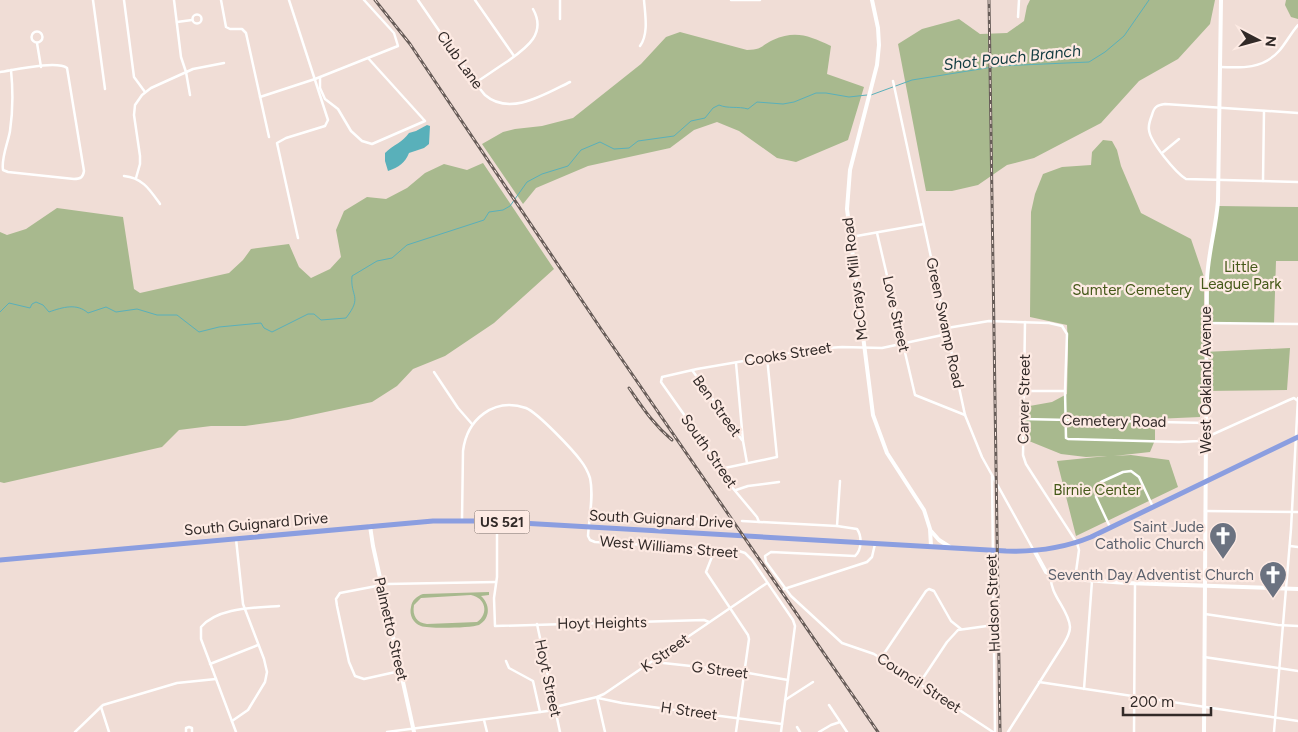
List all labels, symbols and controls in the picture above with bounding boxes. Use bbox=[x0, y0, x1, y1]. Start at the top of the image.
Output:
north arrow bbox=[1233, 15, 1283, 65]
street label: Club Lane bbox=[433, 28, 487, 92]
text: N bbox=[1261, 35, 1279, 48]
water label: Shot Pouch Branch bbox=[942, 41, 1082, 74]
street label: McCrays Mill Road bbox=[839, 216, 871, 342]
street label: Green Swamp Road bbox=[922, 256, 968, 390]
park label: Little League Park bbox=[1200, 258, 1282, 293]
street label: Love Street bbox=[878, 274, 914, 354]
park label: Sumter Cemetery bbox=[1072, 281, 1192, 299]
street label: West Oakland Avenue bbox=[1197, 306, 1215, 454]
street label: Cooks Street bbox=[743, 338, 833, 370]
street label: Carver Street bbox=[1014, 353, 1034, 444]
street label: Ben Street bbox=[689, 372, 745, 440]
street label: South Street bbox=[677, 411, 741, 492]
street label: Cemetery Road bbox=[1061, 411, 1167, 431]
park label: Birnie Center bbox=[1053, 481, 1141, 499]
street label: South Guignard Drive bbox=[588, 506, 734, 532]
street label: South Guignard Drive bbox=[183, 509, 329, 539]
road number: US 521 bbox=[474, 511, 530, 534]
place label: Saint Jude Catholic Church bbox=[1095, 518, 1204, 553]
church icon: Saint Jude Catholic Church bbox=[1208, 521, 1238, 560]
street label: West Williams Street bbox=[599, 532, 740, 562]
street label: Hudson Street bbox=[982, 553, 1004, 652]
church icon: Seventh Day Adventist Church bbox=[1258, 560, 1288, 599]
place label: Seventh Day Adventist Church bbox=[1048, 566, 1254, 584]
street label: Palmetto Street bbox=[370, 575, 412, 683]
street label: Hoyt Heights bbox=[557, 613, 647, 633]
street label: K Street bbox=[637, 630, 693, 676]
street label: Hoyt Street bbox=[531, 637, 565, 719]
street label: Council Street bbox=[873, 649, 965, 717]
street label: G Street bbox=[691, 658, 750, 682]
scale bar bbox=[1123, 684, 1210, 716]
text: 200 m bbox=[1130, 693, 1174, 711]
street label: H Street bbox=[660, 698, 719, 724]

